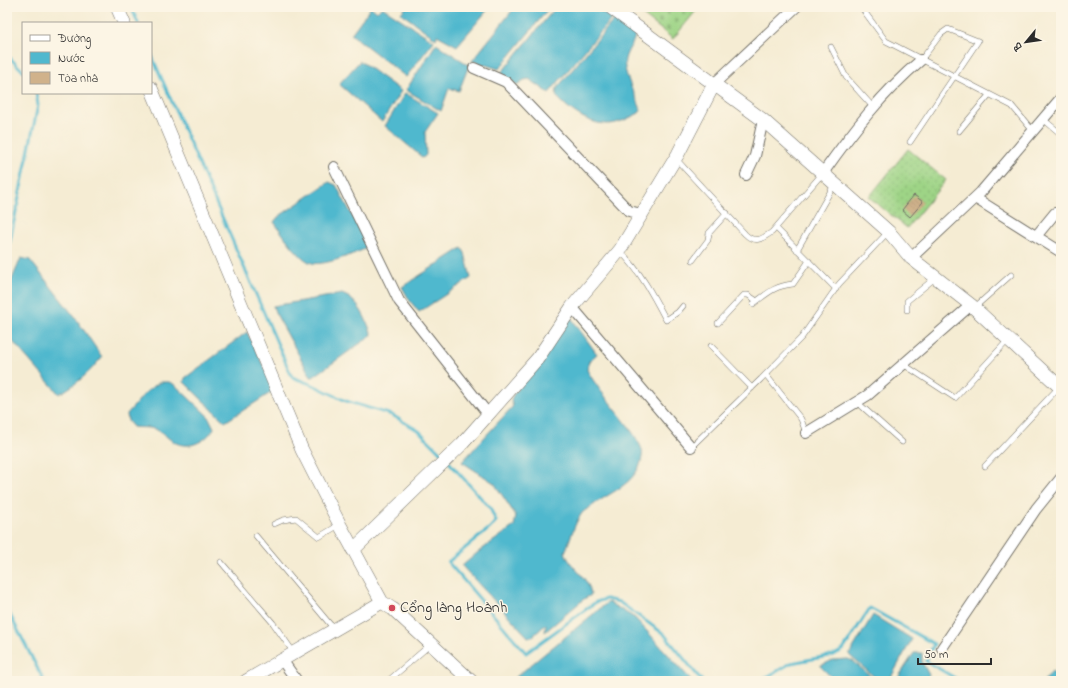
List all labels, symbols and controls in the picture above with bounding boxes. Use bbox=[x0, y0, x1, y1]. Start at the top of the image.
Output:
legend bbox=[22, 22, 152, 94]
north arrow bbox=[1006, 22, 1046, 62]
text: Đường bbox=[57, 30, 91, 49]
text: B bbox=[1009, 39, 1027, 54]
text: Nước bbox=[58, 50, 85, 68]
text: Tòa nhà bbox=[58, 70, 98, 88]
place label: Cổng làng Hoành bbox=[400, 596, 507, 620]
marker: Cổng làng Hoành bbox=[387, 603, 397, 613]
scale bar bbox=[918, 640, 991, 666]
text: 50 m bbox=[924, 646, 948, 664]

